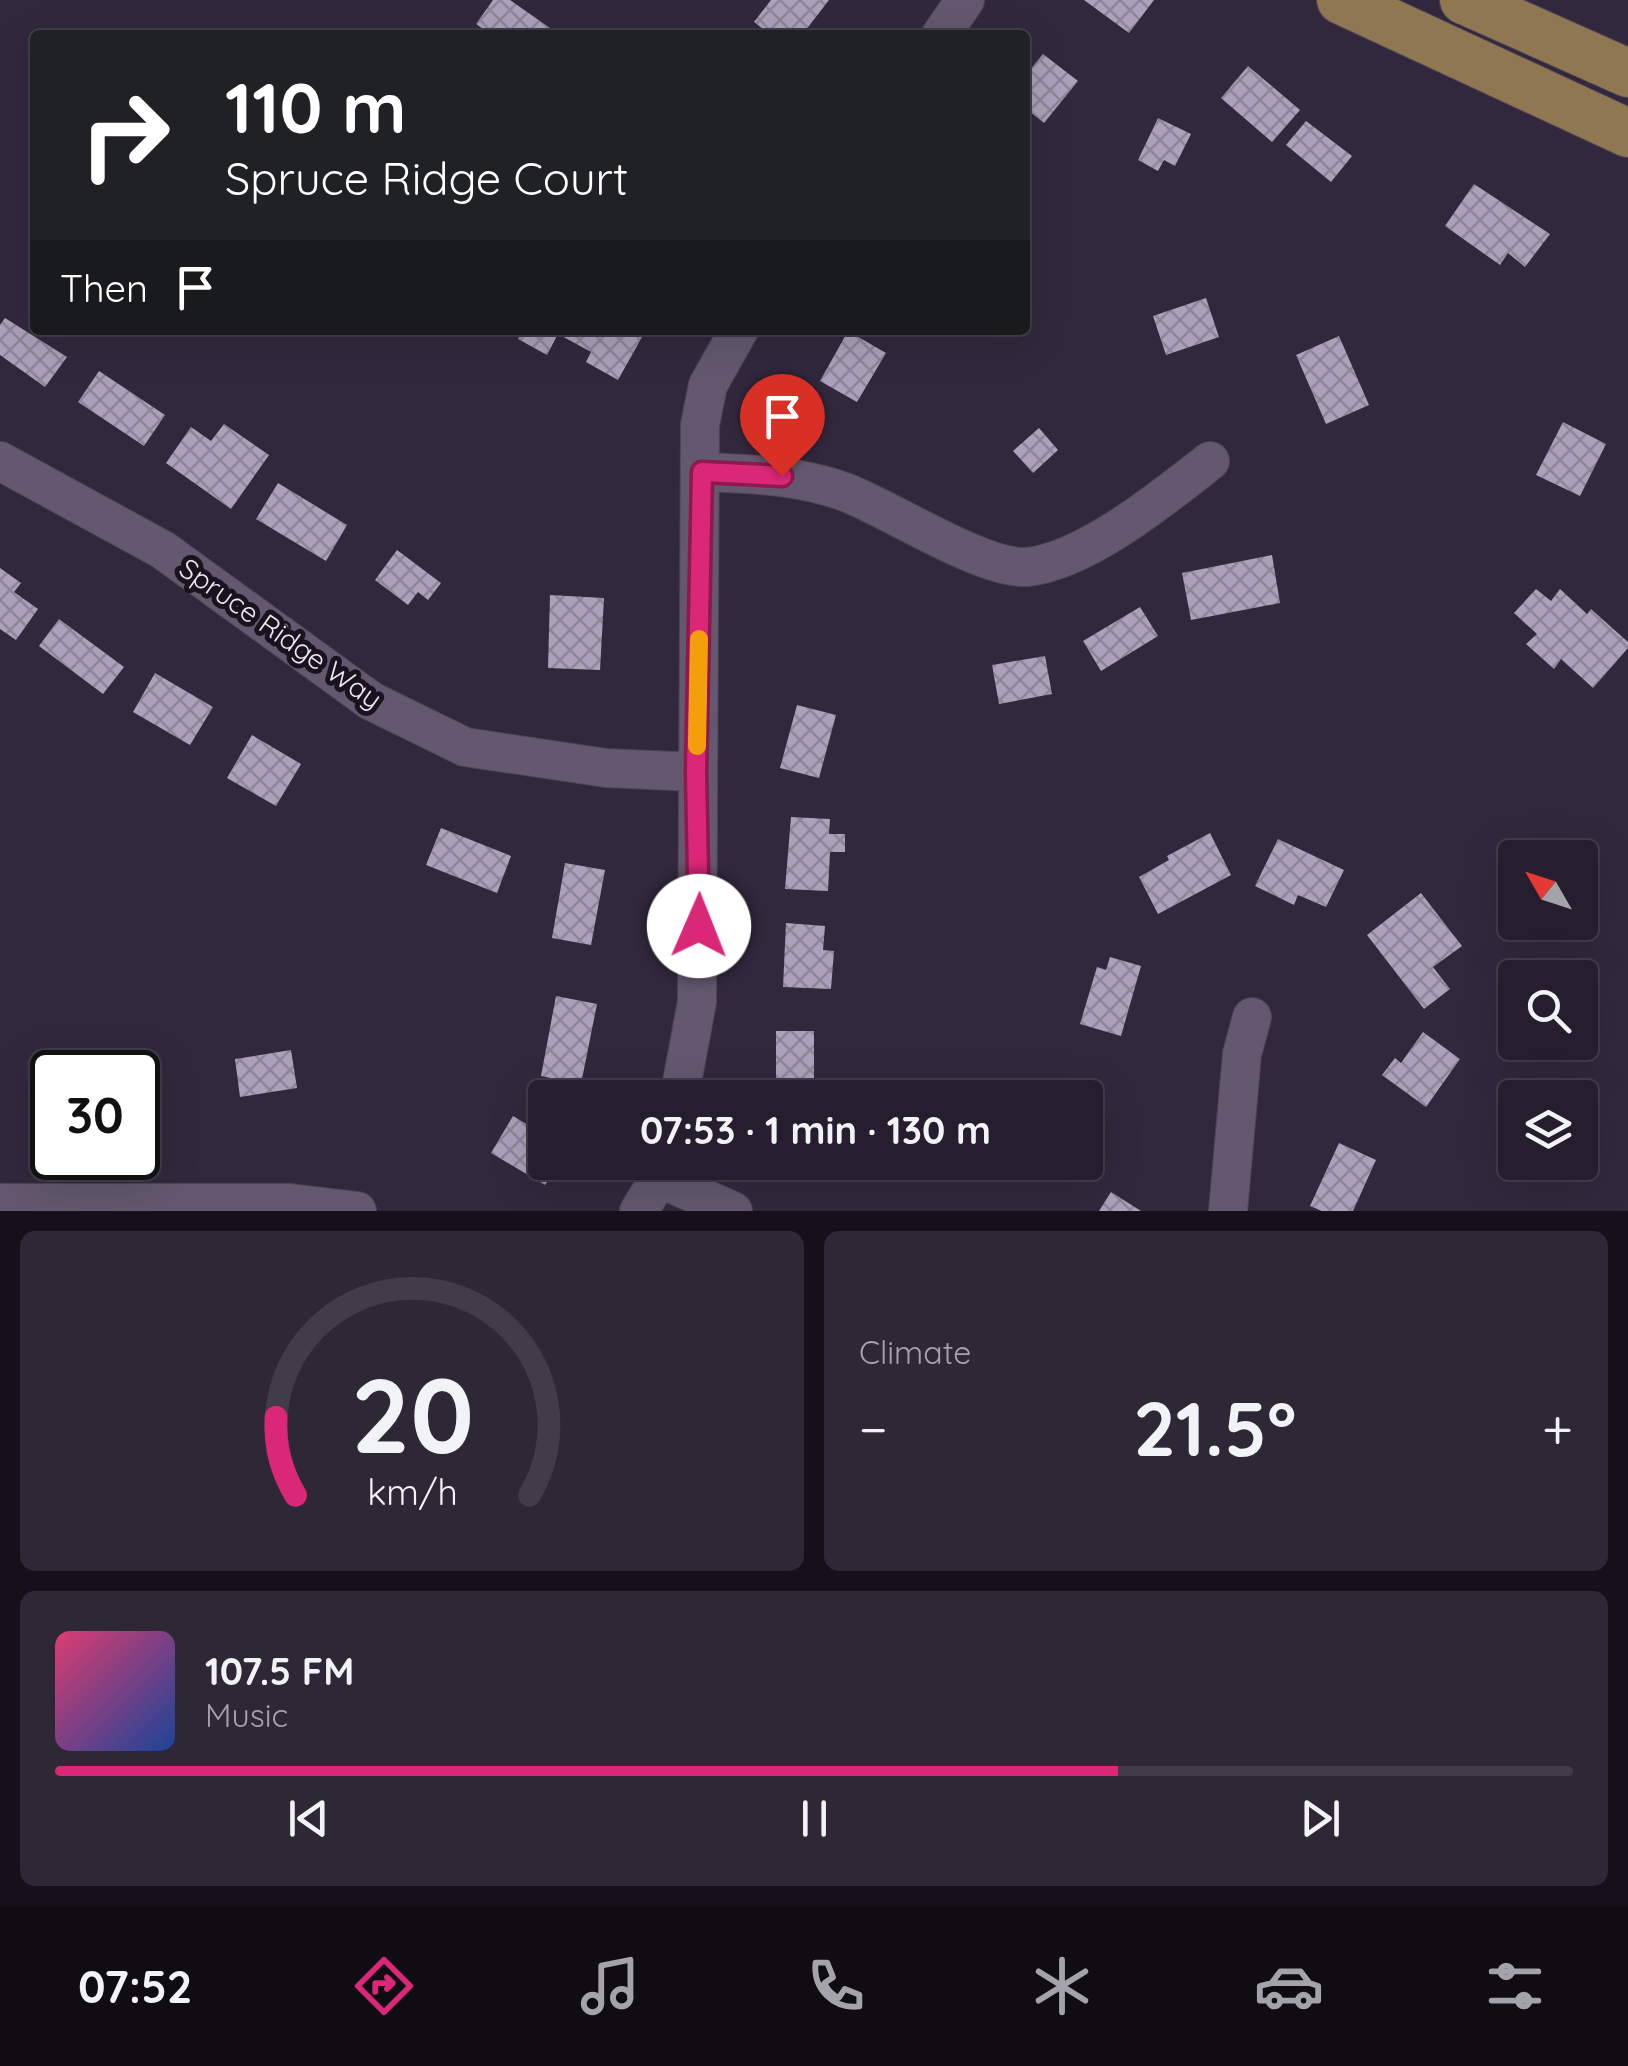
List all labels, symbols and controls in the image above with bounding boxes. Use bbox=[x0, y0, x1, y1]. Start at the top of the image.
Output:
text: 110 m bbox=[225, 63, 407, 151]
icon: right bbox=[60, 70, 190, 200]
text: Spruce Ridge Court bbox=[225, 150, 628, 206]
icon: arrive bbox=[168, 260, 223, 315]
text: Then bbox=[60, 264, 148, 312]
pin bbox=[740, 374, 825, 477]
icon: arrive bbox=[755, 389, 810, 444]
street label: Spruce Ridge Way bbox=[173, 550, 389, 716]
north arrow bbox=[1498, 840, 1598, 940]
map controls bbox=[1498, 840, 1598, 1180]
position arrow bbox=[647, 874, 751, 978]
button: search bbox=[1498, 960, 1598, 1060]
speed limit sign: 30 bbox=[30, 1050, 160, 1180]
button: layers bbox=[1498, 1080, 1598, 1180]
text: 07:53 · 1 min · 130 m bbox=[640, 1106, 991, 1154]
text: Climate bbox=[859, 1332, 971, 1372]
text: 20 bbox=[350, 1349, 474, 1479]
text: 21.5° bbox=[1133, 1381, 1296, 1475]
text: − bbox=[859, 1394, 888, 1463]
text: + bbox=[1542, 1394, 1573, 1463]
text: km/h bbox=[367, 1469, 457, 1514]
text: 107.5 FM bbox=[205, 1647, 354, 1695]
text: Music bbox=[205, 1695, 288, 1735]
icon: previous bbox=[281, 1791, 336, 1846]
icon: pause bbox=[787, 1791, 842, 1846]
icon: next bbox=[1293, 1791, 1348, 1846]
icon: directions bbox=[349, 1951, 419, 2021]
icon: music bbox=[575, 1951, 645, 2021]
icon: phone bbox=[801, 1951, 871, 2021]
icon: climate bbox=[1027, 1951, 1097, 2021]
icon: car bbox=[1254, 1951, 1324, 2021]
icon: filters bbox=[1480, 1951, 1550, 2021]
text: 07:52 bbox=[78, 1958, 192, 2014]

